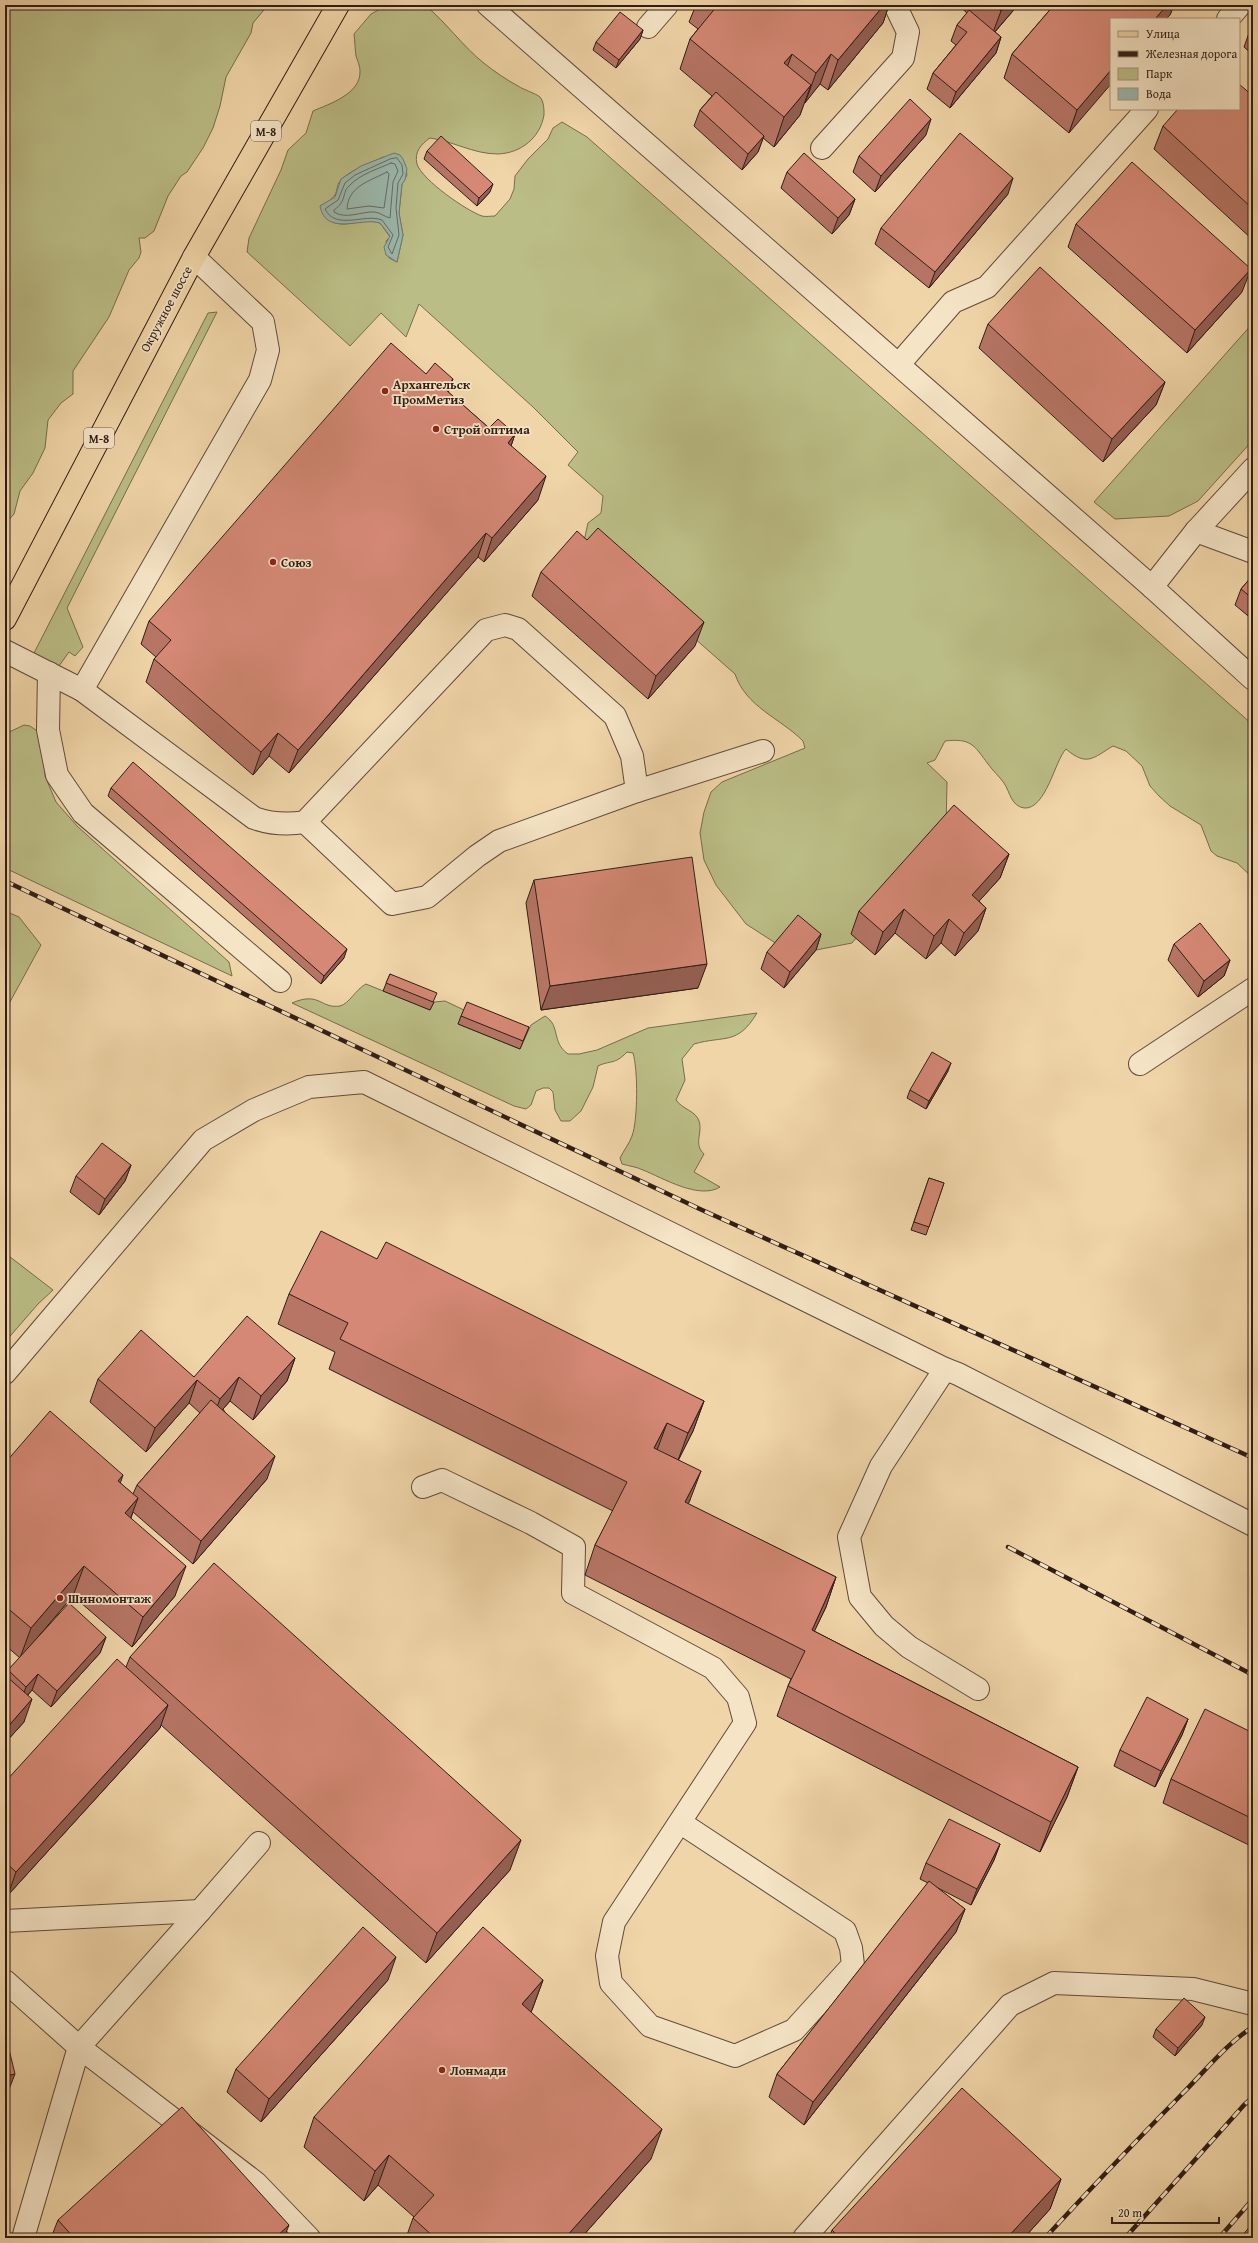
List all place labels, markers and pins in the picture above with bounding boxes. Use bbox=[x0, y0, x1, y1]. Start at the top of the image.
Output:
place label: Архангельск ПромМетиз bbox=[393, 375, 471, 409]
marker: Архангельск ПромМетиз bbox=[380, 386, 390, 396]
place label: Строй оптима bbox=[444, 420, 530, 439]
marker: Строй оптима bbox=[431, 424, 441, 434]
place label: Союз bbox=[281, 553, 312, 572]
marker: Союз bbox=[268, 557, 278, 567]
place label: Шиномонтаж bbox=[68, 1589, 152, 1608]
marker: Шиномонтаж bbox=[55, 1593, 65, 1603]
place label: Лонмади bbox=[450, 2061, 506, 2080]
marker: Лонмади bbox=[437, 2065, 447, 2075]

